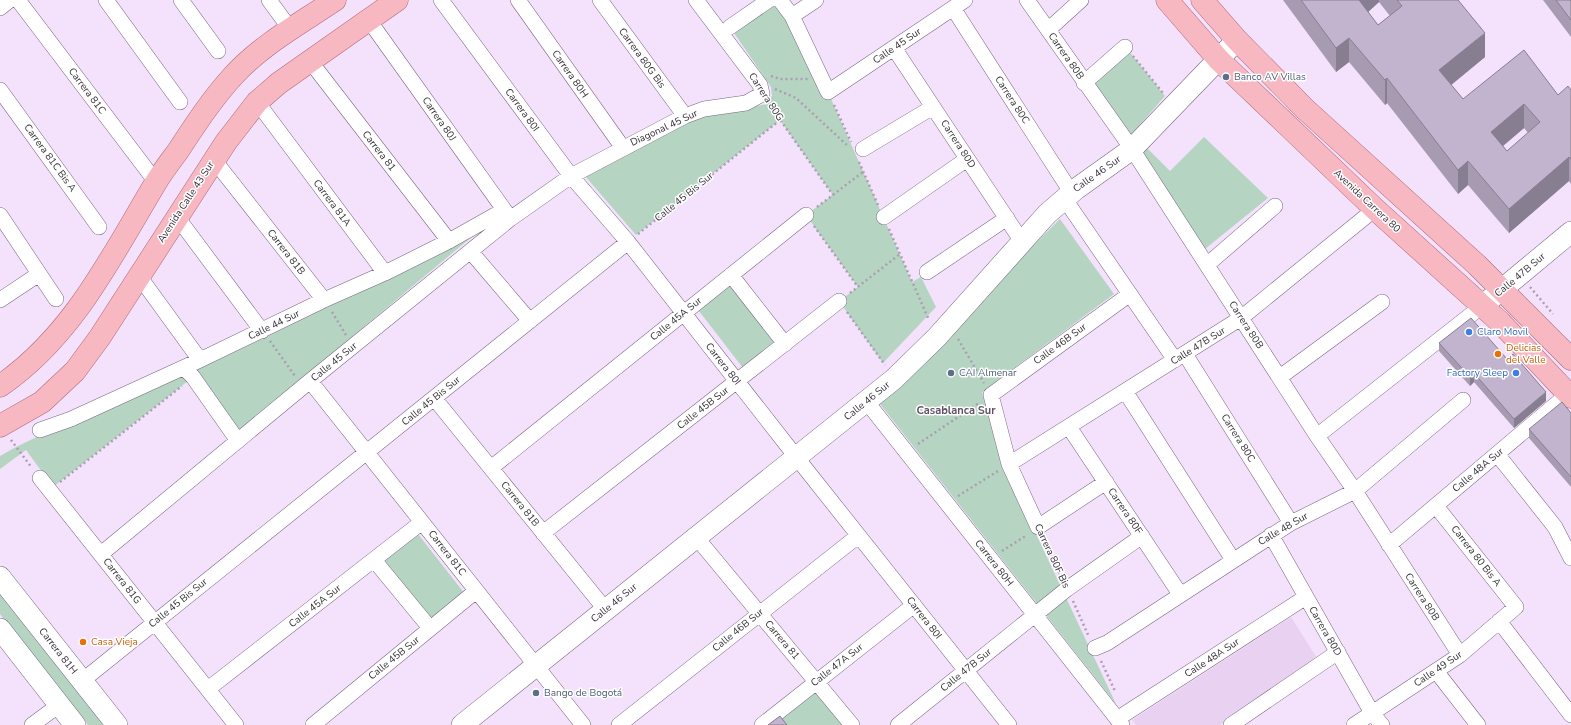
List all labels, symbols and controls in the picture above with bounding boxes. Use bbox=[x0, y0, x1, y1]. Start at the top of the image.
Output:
street label: Calle 45 Sur bbox=[870, 24, 924, 67]
street label: Carrera 80G Bis bbox=[615, 25, 669, 91]
street label: Carrera 80B bbox=[1045, 30, 1087, 83]
street label: Carrera 80H bbox=[548, 47, 592, 101]
street label: Carrera 81C bbox=[65, 65, 109, 117]
street label: Carrera 80G bbox=[745, 70, 787, 124]
place label: Banco AV Villas bbox=[1234, 70, 1306, 84]
marker: Banco AV Villas bbox=[1221, 72, 1231, 82]
street label: Carrera 80C bbox=[991, 73, 1033, 127]
street label: Carrera 80I bbox=[502, 86, 542, 134]
street label: Carrera 80J bbox=[419, 94, 459, 144]
street label: Diagonal 45 Sur bbox=[628, 106, 700, 150]
street label: Carrera 80D bbox=[937, 117, 979, 171]
street label: Carrera 81C Bis A bbox=[21, 121, 80, 195]
street label: Carrera 81 bbox=[359, 128, 399, 174]
street label: Calle 46 Sur bbox=[1070, 152, 1124, 196]
street label: Avenida Calle 43 Sur bbox=[154, 158, 218, 246]
street label: Avenida Carrera 80 bbox=[1330, 166, 1404, 236]
street label: Calle 45 Bis Sur bbox=[652, 169, 717, 225]
street label: Carrera 81A bbox=[310, 177, 355, 230]
street label: Carrera 81B bbox=[264, 226, 308, 278]
street label: Calle 47B Sur bbox=[1492, 249, 1549, 300]
street label: Calle 45A Sur bbox=[647, 294, 705, 344]
street label: Carrera 80B bbox=[1225, 298, 1267, 352]
street label: Calle 44 Sur bbox=[246, 306, 302, 343]
street label: Calle 46B Sur bbox=[1031, 320, 1090, 368]
street label: Calle 47B Sur bbox=[1168, 323, 1228, 368]
place label: Claro Movil bbox=[1477, 325, 1528, 339]
marker: Claro Movil bbox=[1464, 327, 1474, 337]
street label: Calle 45 Sur bbox=[308, 339, 360, 385]
street label: Carrera 80I bbox=[702, 340, 744, 388]
place label: Delicias del Valle bbox=[1506, 341, 1546, 367]
marker: Delicias del Valle bbox=[1493, 349, 1503, 359]
place label: CAI Almenar bbox=[959, 366, 1017, 380]
place label: Factory Sleep bbox=[1447, 366, 1508, 380]
marker: CAI Almenar bbox=[946, 368, 956, 378]
marker: Factory Sleep bbox=[1511, 368, 1521, 378]
street label: Calle 45 Bis Sur bbox=[399, 373, 464, 429]
street label: Calle 46 Sur bbox=[841, 378, 893, 424]
street label: Calle 45B Sur bbox=[674, 383, 732, 433]
district label: Casablanca Sur bbox=[916, 403, 996, 418]
street label: Carrera 80C bbox=[1218, 411, 1258, 465]
street label: Calle 48A Sur bbox=[1449, 444, 1507, 496]
street label: Carrera 81B bbox=[497, 478, 543, 530]
street label: Carrera 80F bbox=[1104, 485, 1146, 537]
street label: Calle 48 Sur bbox=[1255, 509, 1311, 549]
street label: Carrera 80F Bis bbox=[1031, 521, 1073, 591]
street label: Carrera 80 Bis A bbox=[1448, 523, 1505, 590]
street label: Carrera 81C bbox=[425, 527, 469, 579]
street label: Carrera 80H bbox=[971, 537, 1017, 589]
street label: Carrera 81G bbox=[100, 555, 144, 607]
street label: Carrera 80B bbox=[1401, 570, 1443, 624]
street label: Calle 45 Bis Sur bbox=[146, 575, 211, 631]
street label: Calle 46 Sur bbox=[588, 580, 640, 626]
street label: Calle 45A Sur bbox=[286, 581, 344, 631]
street label: Carrera 80I bbox=[903, 594, 945, 642]
street label: Carrera 80D bbox=[1305, 604, 1345, 658]
street label: Calle 46B Sur bbox=[709, 605, 767, 655]
street label: Carrera 81 bbox=[761, 617, 803, 663]
street label: Carrera 81H bbox=[35, 625, 81, 677]
street label: Calle 45B Sur bbox=[365, 633, 423, 683]
place label: Casa Vieja bbox=[91, 635, 138, 649]
street label: Calle 48A Sur bbox=[1182, 635, 1243, 681]
marker: Casa Vieja bbox=[78, 637, 88, 647]
street label: Calle 47A Sur bbox=[808, 640, 866, 690]
street label: Calle 47B Sur bbox=[937, 645, 995, 695]
street label: Calle 49 Sur bbox=[1411, 647, 1465, 690]
place label: Bango de Bogotá bbox=[544, 686, 622, 700]
marker: Bango de Bogotá bbox=[531, 688, 541, 698]

